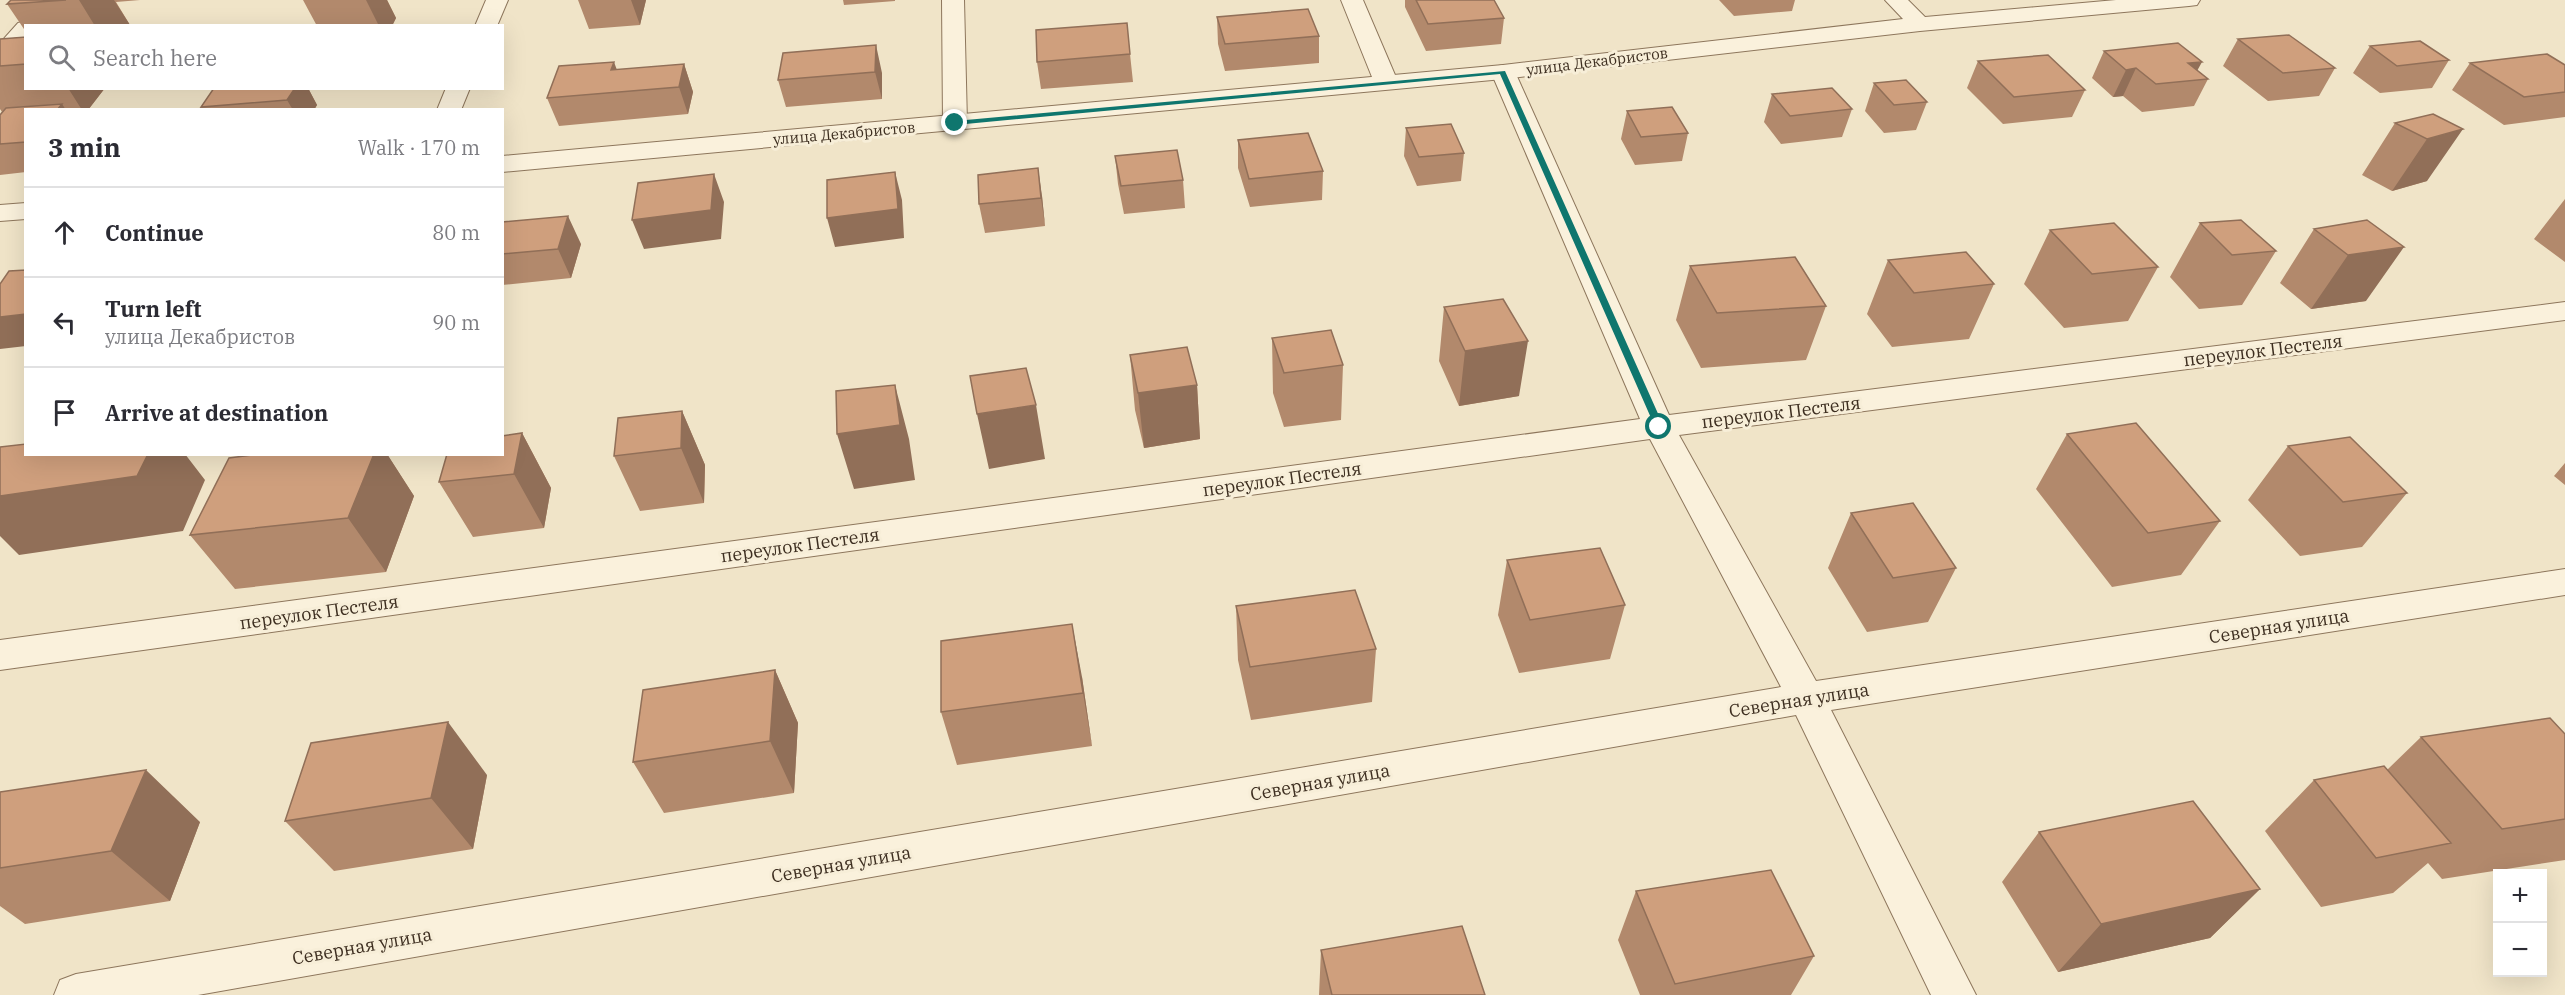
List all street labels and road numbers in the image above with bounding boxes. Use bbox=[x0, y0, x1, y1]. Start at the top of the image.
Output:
street label: улица Декабристов bbox=[1525, 43, 1669, 79]
street label: улица Декабристов bbox=[772, 117, 916, 149]
street label: переулок Пестеля bbox=[2182, 329, 2344, 371]
street label: переулок Пестеля bbox=[1700, 391, 1862, 433]
street label: переулок Пестеля bbox=[1201, 456, 1363, 502]
street label: переулок Пестеля bbox=[719, 522, 881, 568]
street label: переулок Пестеля bbox=[238, 589, 400, 635]
street label: Северная улица bbox=[2207, 604, 2351, 648]
street label: Северная улица bbox=[1727, 678, 1871, 722]
street label: Северная улица bbox=[1248, 758, 1392, 806]
street label: Северная улица bbox=[769, 840, 913, 888]
street label: Северная улица bbox=[290, 922, 434, 970]

